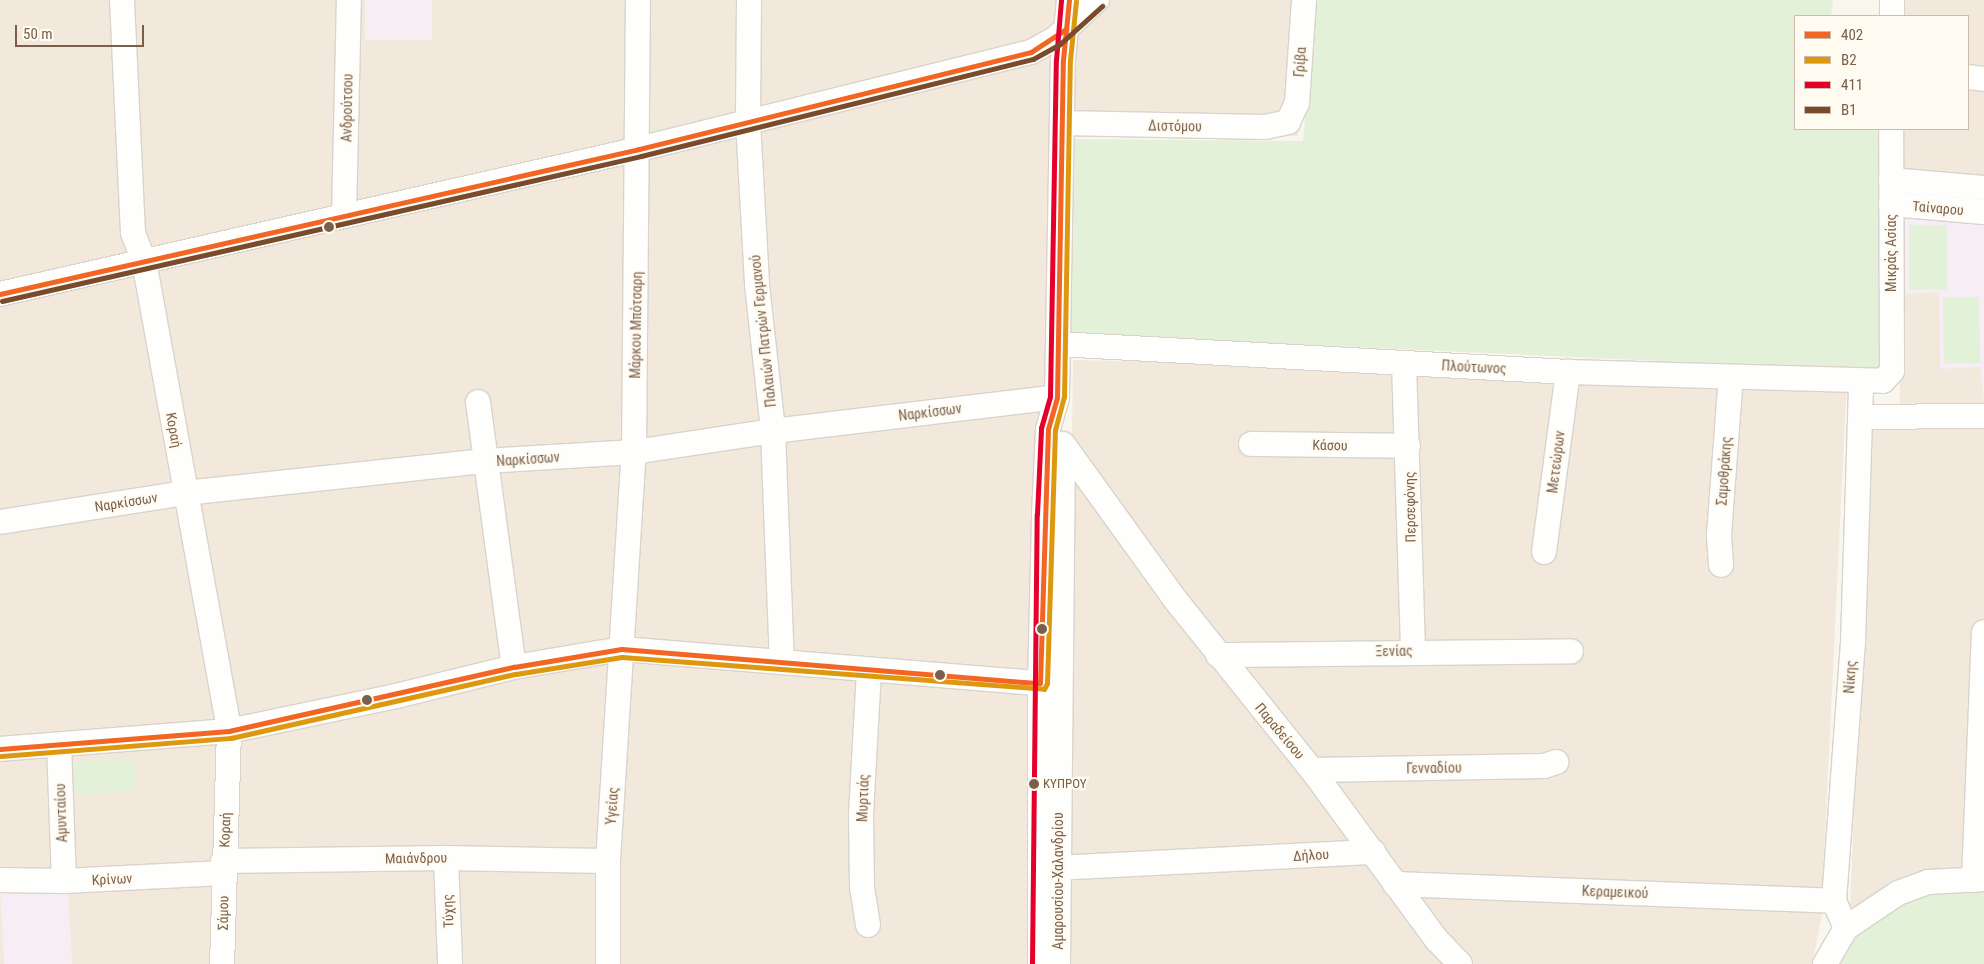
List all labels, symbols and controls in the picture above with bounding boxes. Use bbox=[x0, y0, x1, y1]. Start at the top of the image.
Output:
scale bar bbox=[18, 15, 146, 47]
legend bbox=[1794, 15, 1969, 130]
text: 50 m bbox=[23, 25, 53, 43]
text: 402 bbox=[1841, 26, 1863, 44]
street label: Γρίβα bbox=[1291, 46, 1309, 78]
text: Β2 bbox=[1841, 51, 1857, 69]
street label: Ανδρούτσου bbox=[338, 74, 356, 142]
text: 411 bbox=[1841, 76, 1863, 94]
text: Β1 bbox=[1841, 101, 1857, 119]
street label: Διστόμου bbox=[1148, 117, 1202, 135]
street label: Ταίναρου bbox=[1912, 197, 1964, 219]
street label: Μικράς Ασίας bbox=[1883, 214, 1899, 292]
unlabelled marker bbox=[324, 222, 334, 232]
street label: Παλαιών Πατρών Γερμανού bbox=[747, 254, 779, 408]
street label: Μάρκου Μπότσαρη bbox=[627, 271, 645, 379]
street label: Πλούτωνος bbox=[1441, 357, 1507, 377]
street label: Ναρκίσσων bbox=[897, 400, 963, 424]
street label: Κοραή bbox=[163, 411, 185, 449]
street label: Μετεώρων bbox=[1544, 430, 1568, 494]
street label: Κάσου bbox=[1312, 436, 1348, 454]
street label: Σαμοθράκης bbox=[1713, 436, 1735, 506]
street label: Ναρκίσσων bbox=[496, 448, 560, 470]
street label: Περσεφόνης bbox=[1401, 471, 1419, 543]
street label: Ναρκίσσων bbox=[93, 489, 159, 515]
unlabelled marker bbox=[1037, 624, 1047, 634]
street label: Ξενίας bbox=[1375, 642, 1413, 660]
street label: Νίκης bbox=[1840, 660, 1860, 694]
unlabelled marker bbox=[935, 670, 945, 680]
unlabelled marker bbox=[362, 695, 372, 705]
street label: Παραδείσου bbox=[1252, 700, 1308, 762]
street label: Γενναδίου bbox=[1406, 759, 1462, 777]
street label: Μυρτιάς bbox=[854, 774, 872, 822]
place label: ΚΥΠΡΟΥ bbox=[1043, 776, 1087, 792]
marker: ΚΥΠΡΟΥ bbox=[1029, 779, 1039, 789]
street label: Αμυνταίου bbox=[52, 783, 70, 843]
street label: Υγείας bbox=[602, 787, 622, 825]
street label: Κοραή bbox=[216, 812, 234, 848]
street label: Αμαρουσίου-Χαλανδρίου bbox=[1050, 812, 1066, 950]
street label: Δήλου bbox=[1293, 846, 1329, 864]
street label: Μαιάνδρου bbox=[385, 849, 447, 867]
street label: Κρίνων bbox=[91, 870, 133, 888]
street label: Κεραμεικού bbox=[1581, 882, 1649, 902]
street label: Τύχης bbox=[439, 894, 457, 928]
street label: Σάμου bbox=[214, 895, 232, 931]

